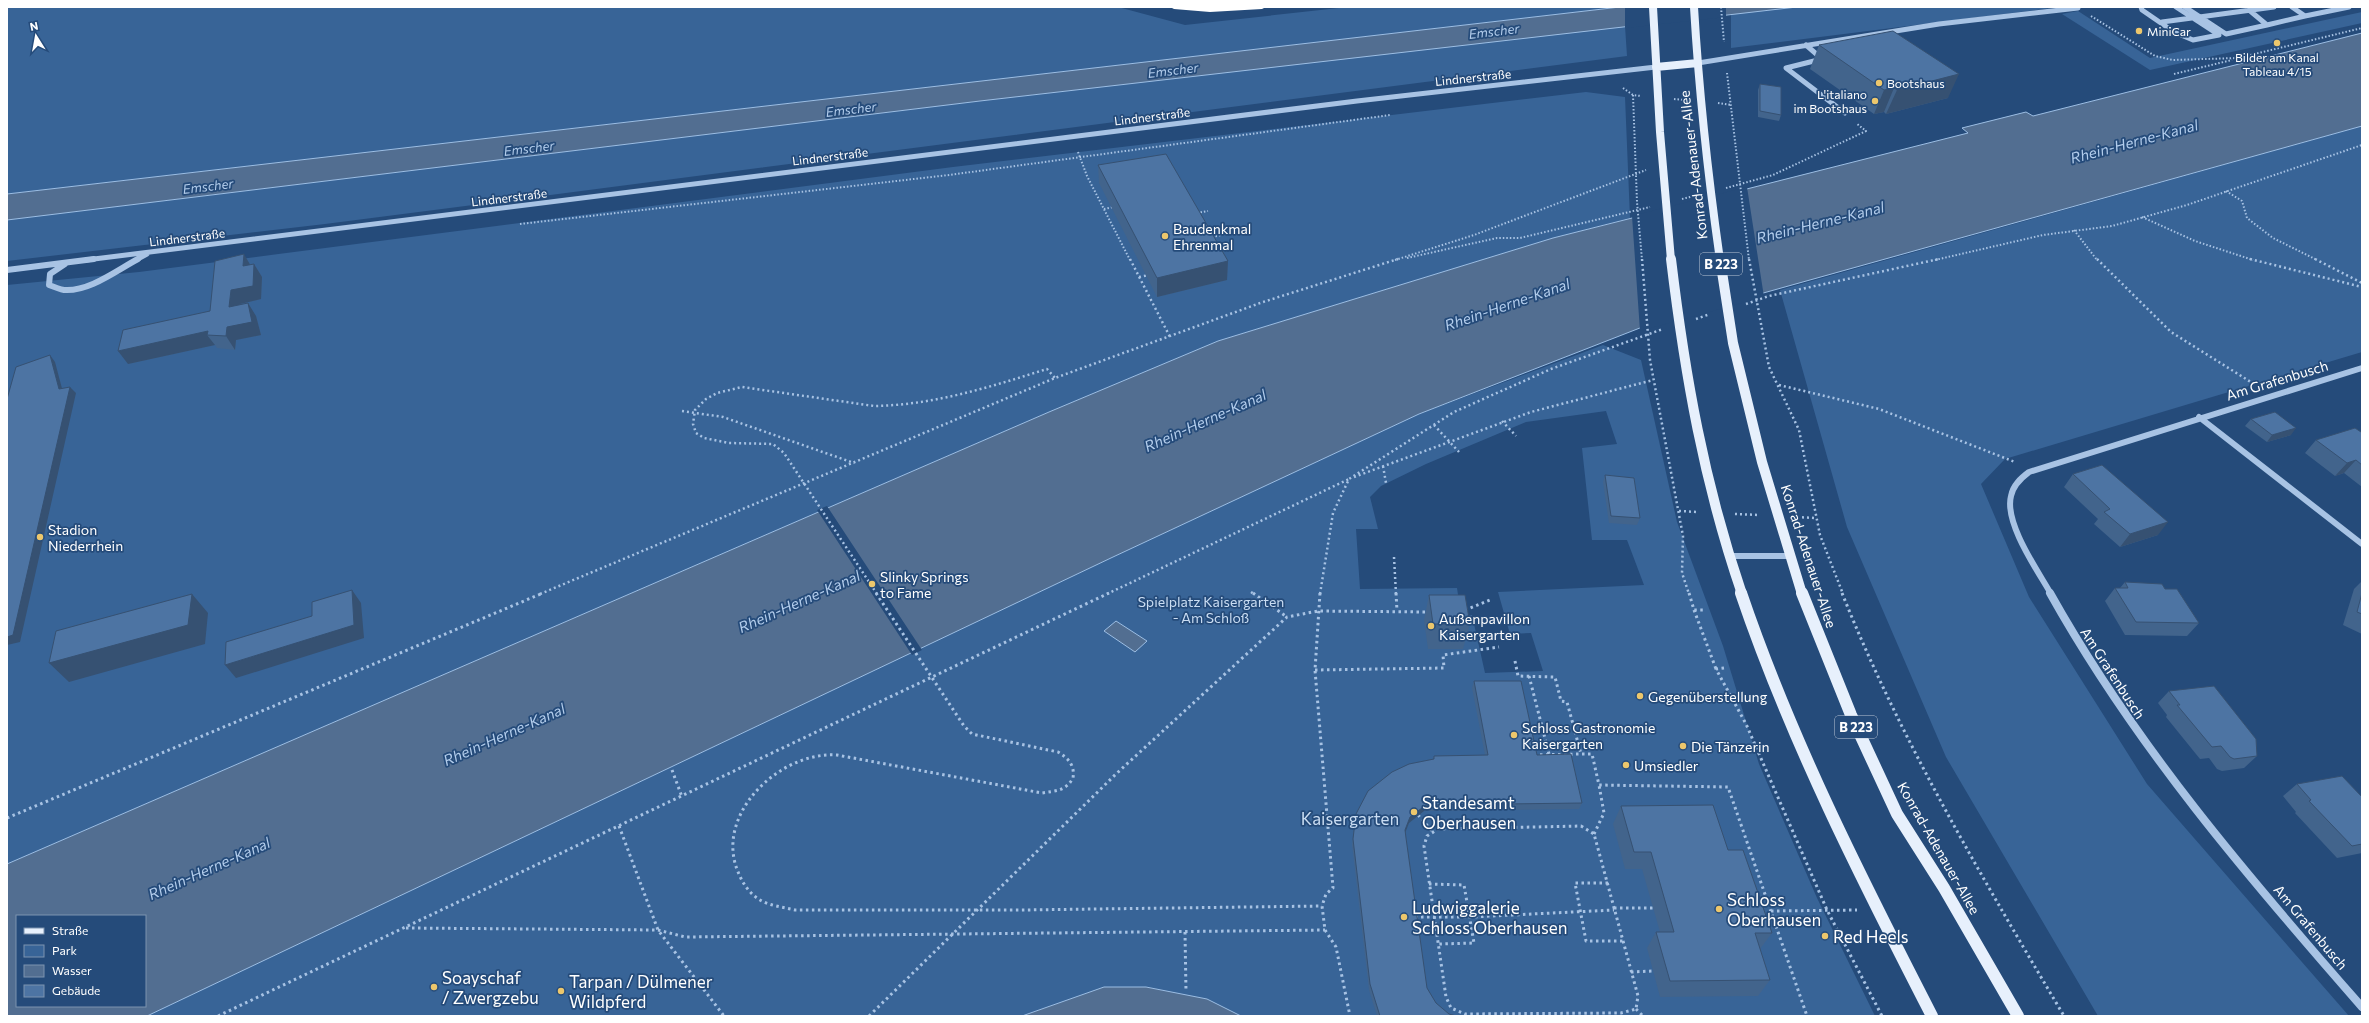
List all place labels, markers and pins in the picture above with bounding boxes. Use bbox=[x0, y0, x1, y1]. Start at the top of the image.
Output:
place label: MiniCar bbox=[2147, 24, 2191, 38]
marker: MiniCar bbox=[2134, 26, 2144, 36]
marker: Bilder am Kanal Tableau 4/15 bbox=[2272, 38, 2282, 48]
place label: Bilder am Kanal Tableau 4/15 bbox=[2235, 50, 2319, 78]
place label: Bootshaus bbox=[1887, 76, 1945, 90]
marker: Bootshaus bbox=[1874, 78, 1884, 88]
place label: L'italiano im Bootshaus bbox=[1793, 87, 1867, 115]
marker: L'italiano im Bootshaus bbox=[1870, 96, 1880, 106]
place label: Baudenkmal Ehrenmal bbox=[1173, 220, 1251, 253]
marker: Baudenkmal Ehrenmal bbox=[1160, 231, 1170, 241]
place label: Stadion Niederrhein bbox=[48, 521, 123, 554]
marker: Stadion Niederrhein bbox=[35, 532, 45, 542]
place label: Slinky Springs to Fame bbox=[880, 568, 969, 601]
marker: Slinky Springs to Fame bbox=[867, 579, 877, 589]
place label: Außenpavillon Kaisergarten bbox=[1439, 610, 1530, 643]
marker: Außenpavillon Kaisergarten bbox=[1426, 621, 1436, 631]
place label: Gegenüberstellung bbox=[1648, 688, 1768, 705]
marker: Gegenüberstellung bbox=[1635, 691, 1645, 701]
place label: Schloss Gastronomie Kaisergarten bbox=[1522, 719, 1655, 752]
marker: Schloss Gastronomie Kaisergarten bbox=[1509, 730, 1519, 740]
place label: Die Tänzerin bbox=[1691, 738, 1770, 755]
marker: Die Tänzerin bbox=[1678, 741, 1688, 751]
place label: Umsiedler bbox=[1634, 757, 1699, 774]
marker: Umsiedler bbox=[1621, 760, 1631, 770]
place label: Standesamt Oberhausen bbox=[1422, 792, 1516, 833]
marker: Standesamt Oberhausen bbox=[1409, 807, 1419, 817]
place label: Schloss Oberhausen bbox=[1727, 889, 1821, 930]
place label: Ludwiggalerie Schloss Oberhausen bbox=[1412, 897, 1567, 938]
marker: Schloss Oberhausen bbox=[1714, 904, 1724, 914]
marker: Ludwiggalerie Schloss Oberhausen bbox=[1399, 912, 1409, 922]
place label: Red Heels bbox=[1833, 926, 1909, 947]
marker: Red Heels bbox=[1820, 931, 1830, 941]
place label: Soayschaf / Zwergzebu bbox=[442, 967, 539, 1008]
place label: Tarpan / Dülmener Wildpferd bbox=[569, 971, 713, 1012]
marker: Soayschaf / Zwergzebu bbox=[429, 982, 439, 992]
marker: Tarpan / Dülmener Wildpferd bbox=[556, 986, 566, 996]

